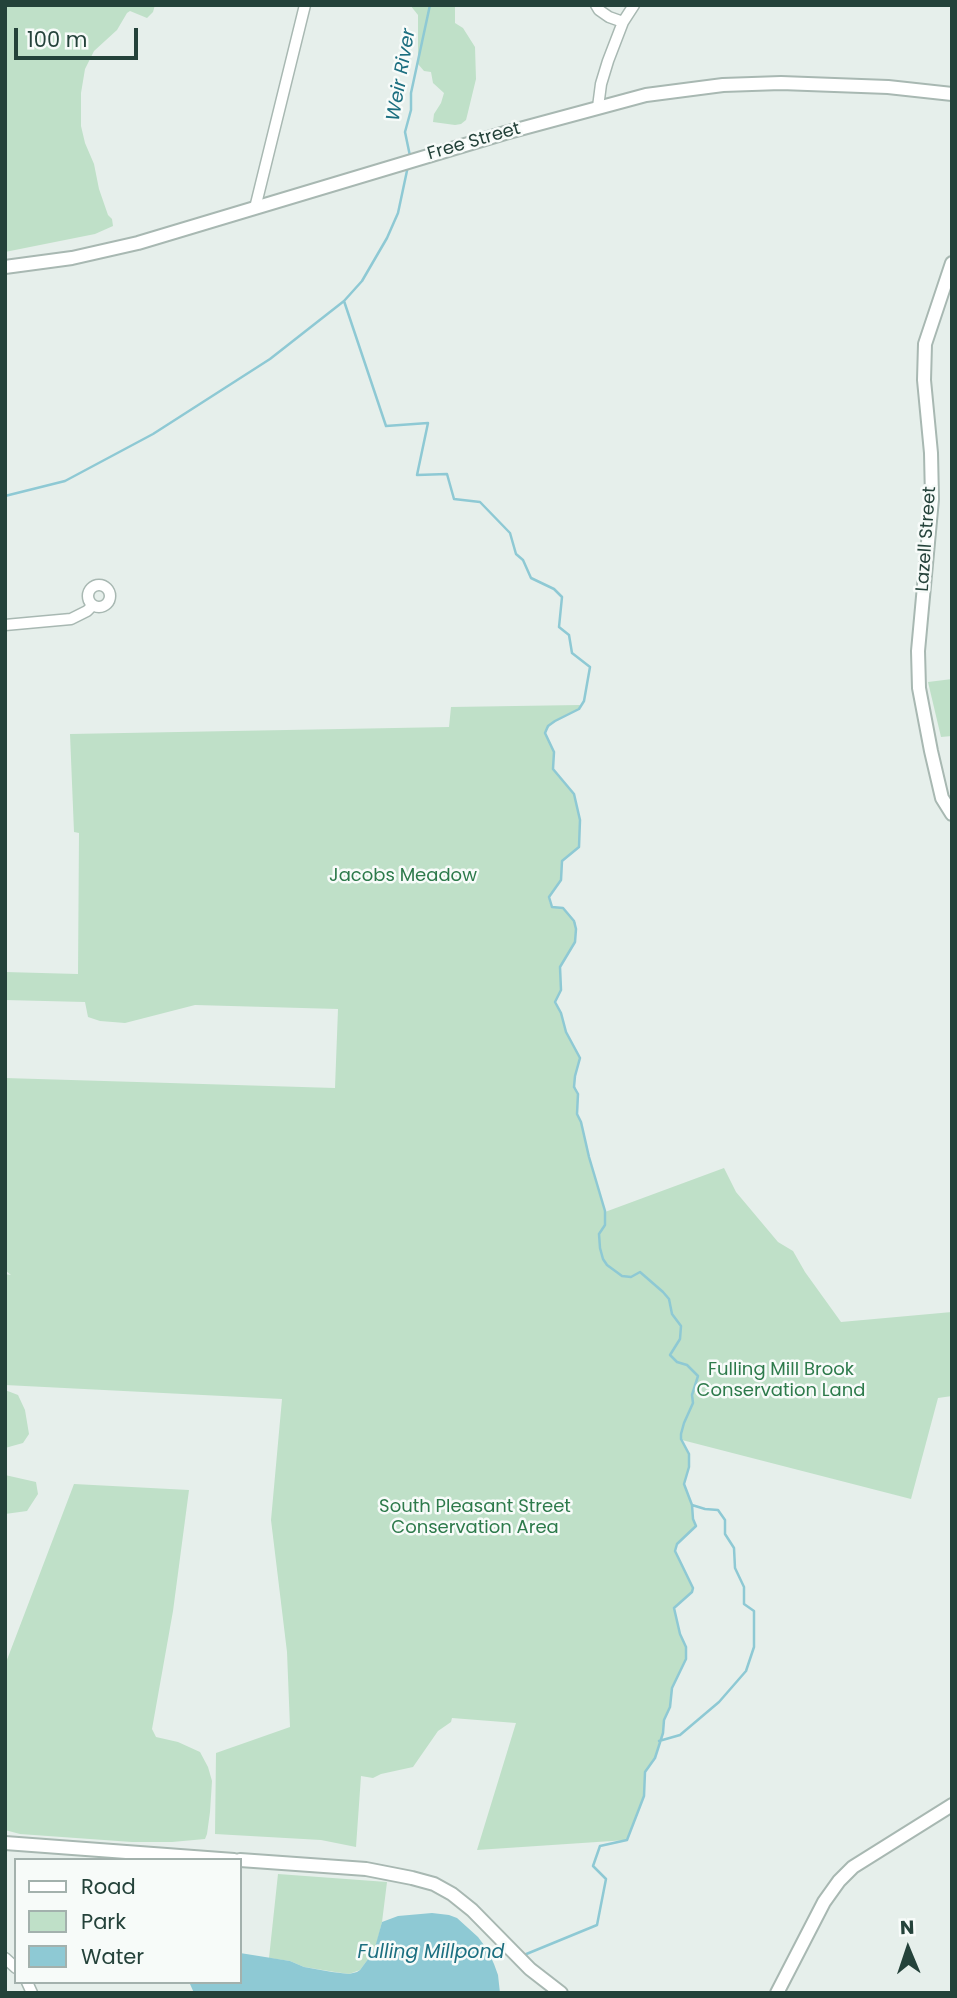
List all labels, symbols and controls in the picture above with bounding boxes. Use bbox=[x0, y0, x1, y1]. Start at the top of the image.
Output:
scale bar bbox=[18, 14, 142, 58]
text: 100 m bbox=[27, 25, 87, 54]
water label: Weir River bbox=[383, 27, 421, 123]
street label: Free Street bbox=[425, 118, 523, 166]
street label: Lazell Street bbox=[913, 486, 941, 592]
park label: Jacobs Meadow bbox=[329, 865, 477, 887]
park label: Fulling Mill Brook Conservation Land bbox=[697, 1359, 865, 1402]
park label: South Pleasant Street Conservation Area bbox=[379, 1496, 571, 1538]
legend bbox=[14, 1858, 242, 1984]
text: Road bbox=[81, 1872, 136, 1901]
text: Park bbox=[81, 1907, 126, 1936]
north arrow bbox=[873, 1914, 943, 1984]
text: N bbox=[900, 1914, 915, 1941]
text: Water bbox=[81, 1942, 144, 1971]
water label: Fulling Millpond bbox=[358, 1942, 504, 1964]

